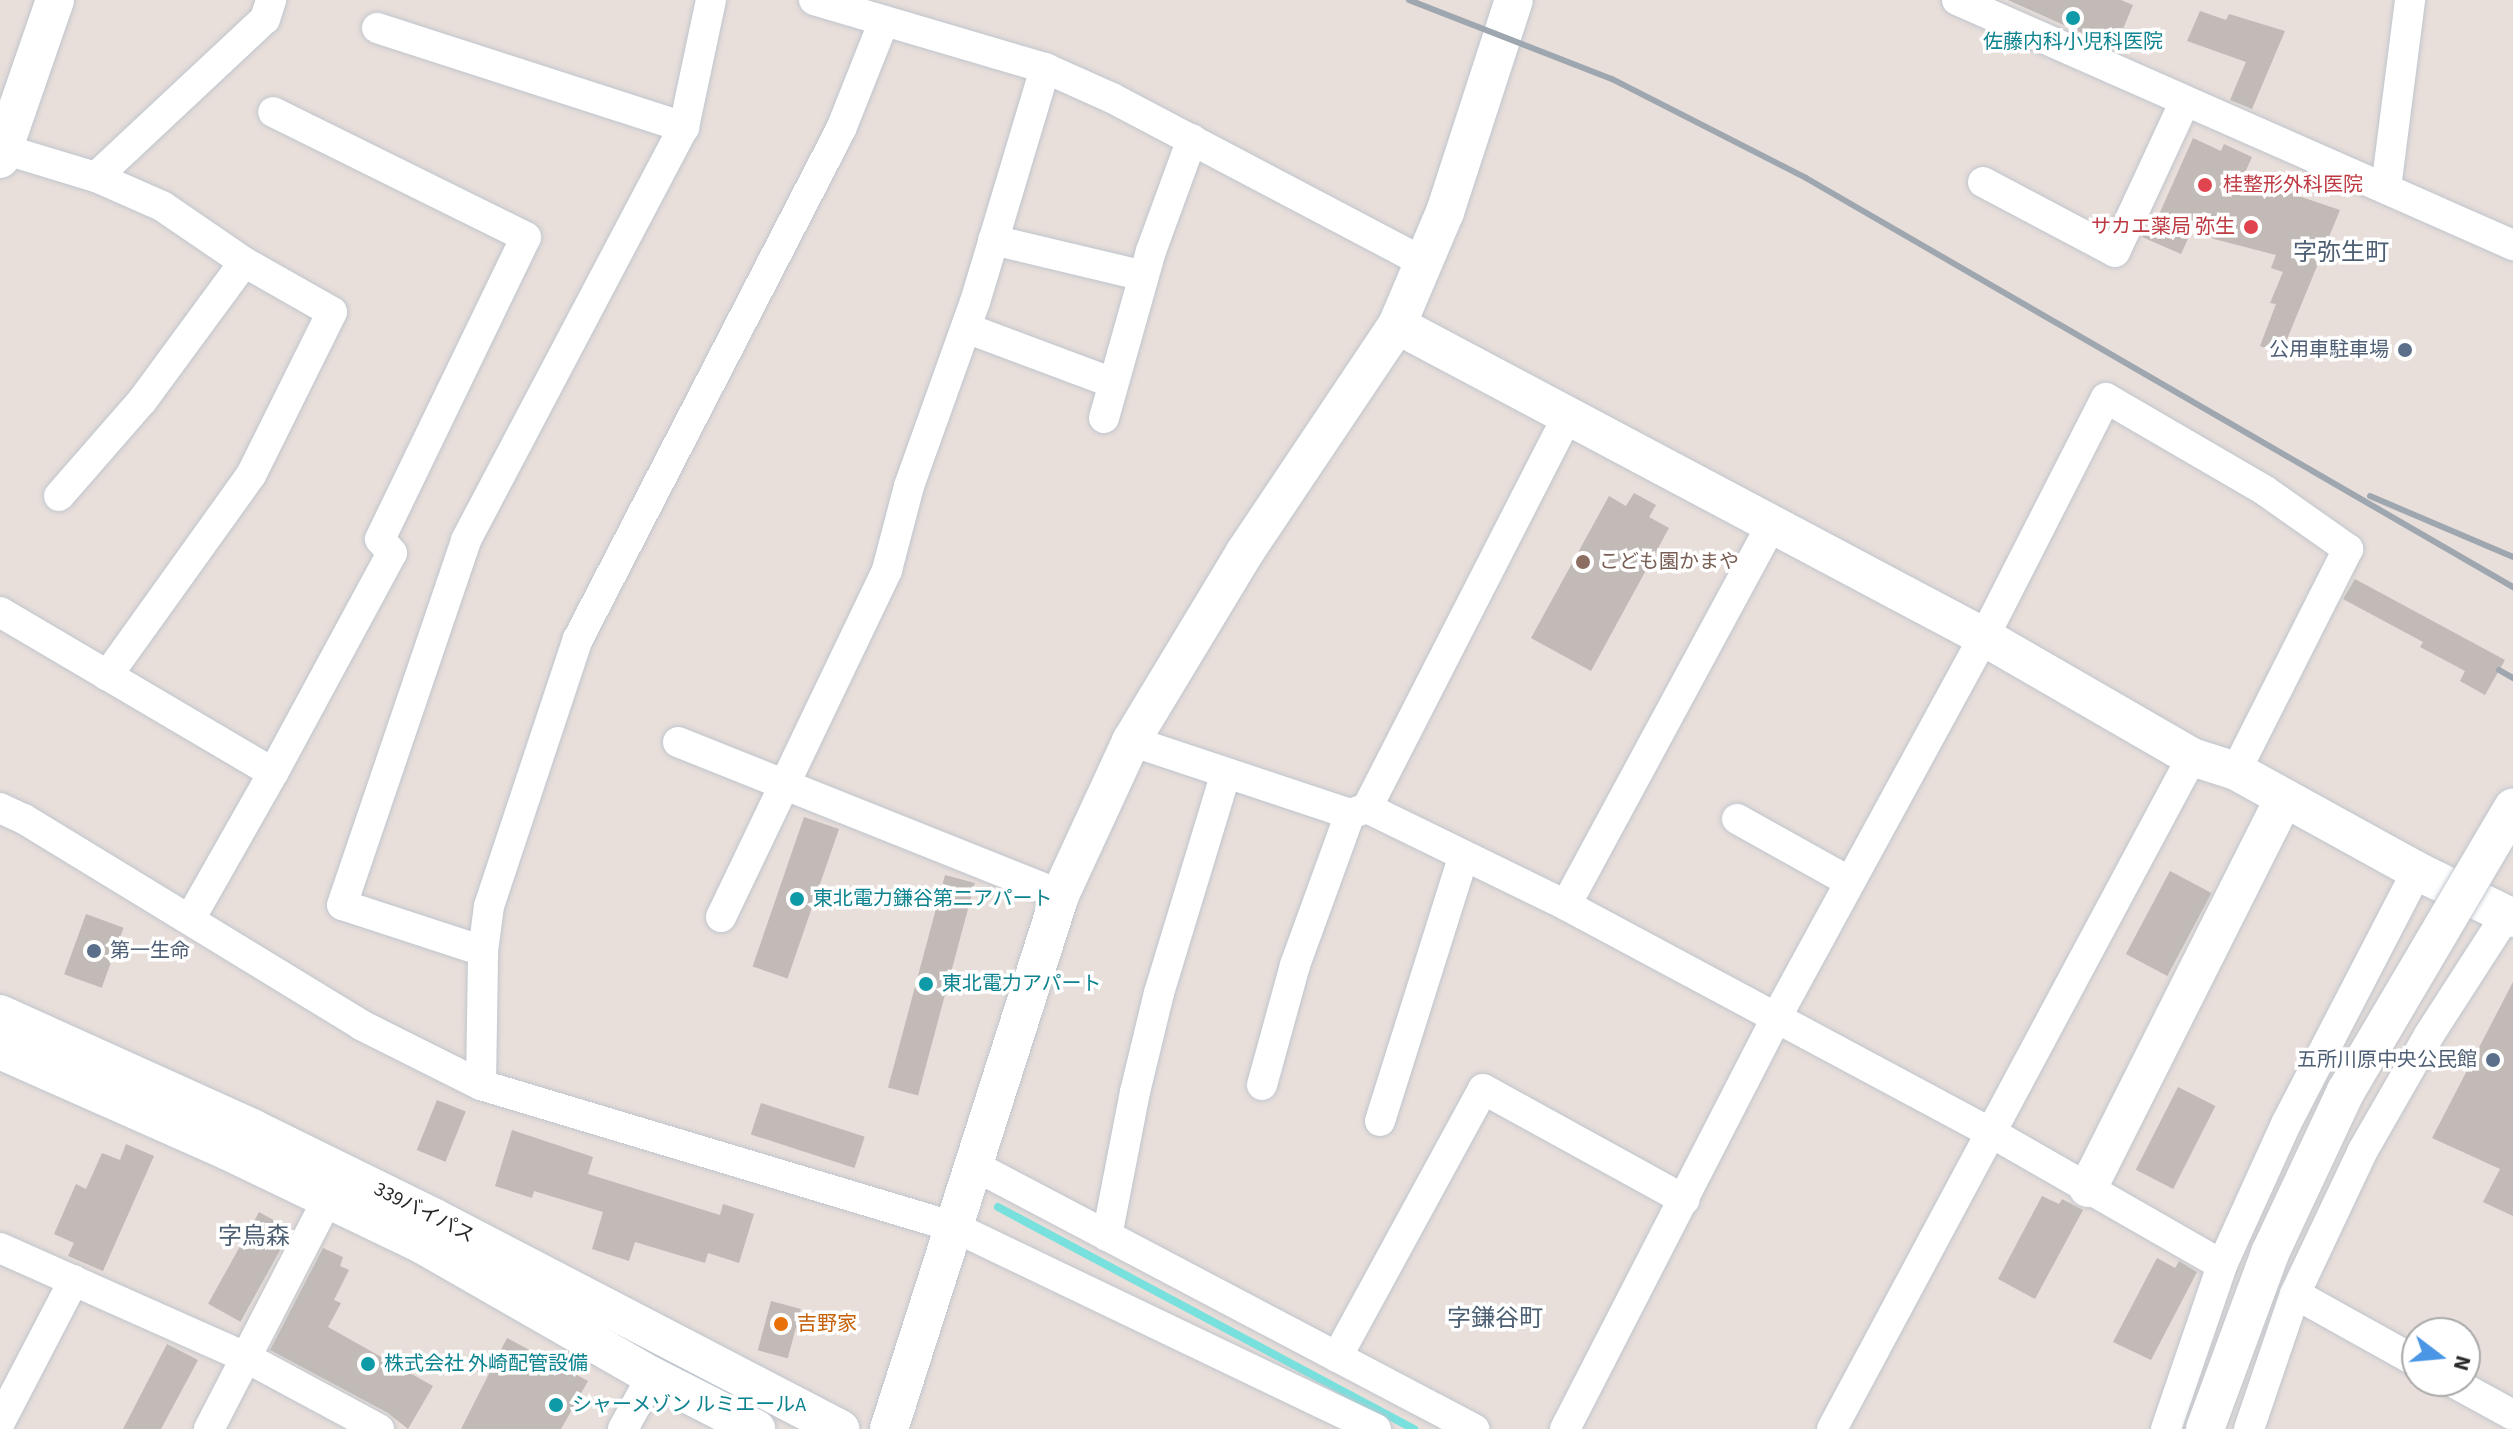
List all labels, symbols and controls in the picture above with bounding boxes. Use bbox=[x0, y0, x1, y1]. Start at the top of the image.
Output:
marker: 佐藤内科小児科医院 bbox=[2064, 9, 2082, 27]
place label: 佐藤内科小児科医院 bbox=[1983, 30, 2163, 54]
place label: 桂整形外科医院 bbox=[2223, 173, 2363, 197]
marker: 桂整形外科医院 bbox=[2194, 174, 2216, 196]
place label: サカエ薬局 弥生 bbox=[2091, 215, 2235, 239]
marker: サカエ薬局 弥生 bbox=[2242, 218, 2260, 236]
district label: 字弥生町 bbox=[2293, 239, 2389, 267]
place label: 公用車駐車場 bbox=[2269, 338, 2389, 362]
marker: 公用車駐車場 bbox=[2396, 341, 2414, 359]
place label: こども園かまや bbox=[1599, 550, 1739, 574]
marker: こども園かまや bbox=[1574, 553, 1592, 571]
place label: 東北電力鎌谷第二アパート bbox=[813, 887, 1053, 911]
marker: 東北電力鎌谷第二アパート bbox=[788, 890, 806, 908]
place label: 第一生命 bbox=[110, 939, 190, 963]
marker: 第一生命 bbox=[85, 942, 103, 960]
place label: 東北電力アパート bbox=[942, 972, 1102, 996]
marker: 東北電力アパート bbox=[917, 975, 935, 993]
place label: 五所川原中央公民館 bbox=[2297, 1048, 2477, 1072]
marker: 五所川原中央公民館 bbox=[2484, 1051, 2502, 1069]
street label: 339バイパス bbox=[370, 1177, 478, 1249]
district label: 字烏森 bbox=[218, 1223, 290, 1251]
district label: 字鎌谷町 bbox=[1447, 1305, 1543, 1333]
place label: 吉野家 bbox=[797, 1312, 857, 1336]
marker: 吉野家 bbox=[772, 1315, 790, 1333]
north arrow bbox=[2401, 1317, 2481, 1397]
place label: 株式会社 外崎配管設備 bbox=[384, 1352, 588, 1376]
text: N bbox=[2445, 1352, 2480, 1375]
marker: 株式会社 外崎配管設備 bbox=[359, 1355, 377, 1373]
place label: シャーメゾン ルミエールA bbox=[572, 1393, 807, 1417]
marker: シャーメゾン ルミエールA bbox=[547, 1396, 565, 1414]

